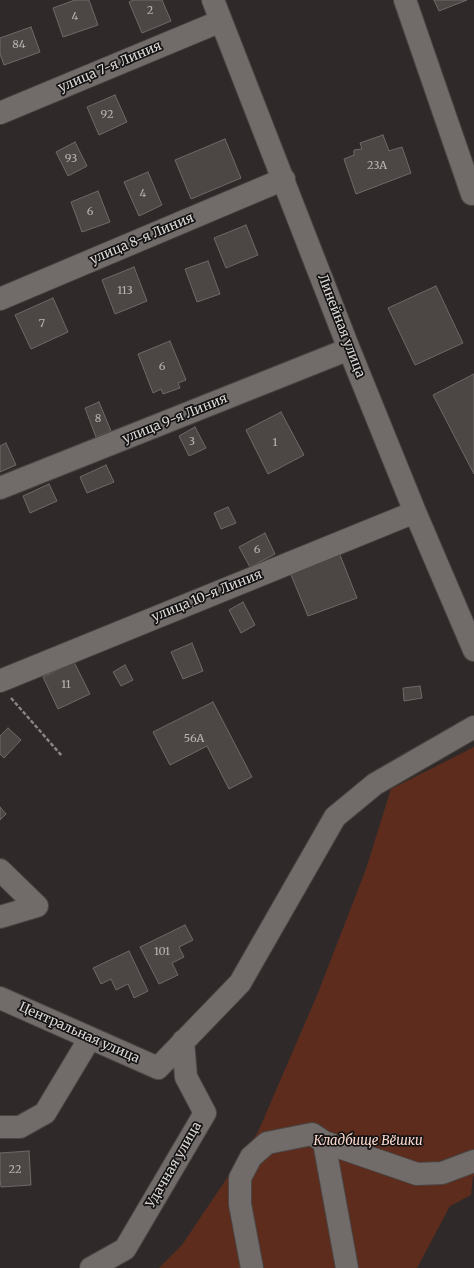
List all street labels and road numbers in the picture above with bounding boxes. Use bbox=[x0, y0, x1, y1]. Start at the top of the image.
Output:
street label: улица 7-я Линия bbox=[56, 38, 164, 96]
street label: улица 8-я Линия bbox=[88, 210, 196, 268]
street label: Линейная улица bbox=[314, 272, 368, 380]
street label: улица 9-я Линия bbox=[120, 391, 230, 447]
street label: улица 10-я Линия bbox=[150, 567, 264, 625]
street label: Центральная улица bbox=[16, 999, 142, 1067]
street label: Удачная улица bbox=[143, 1119, 205, 1211]

